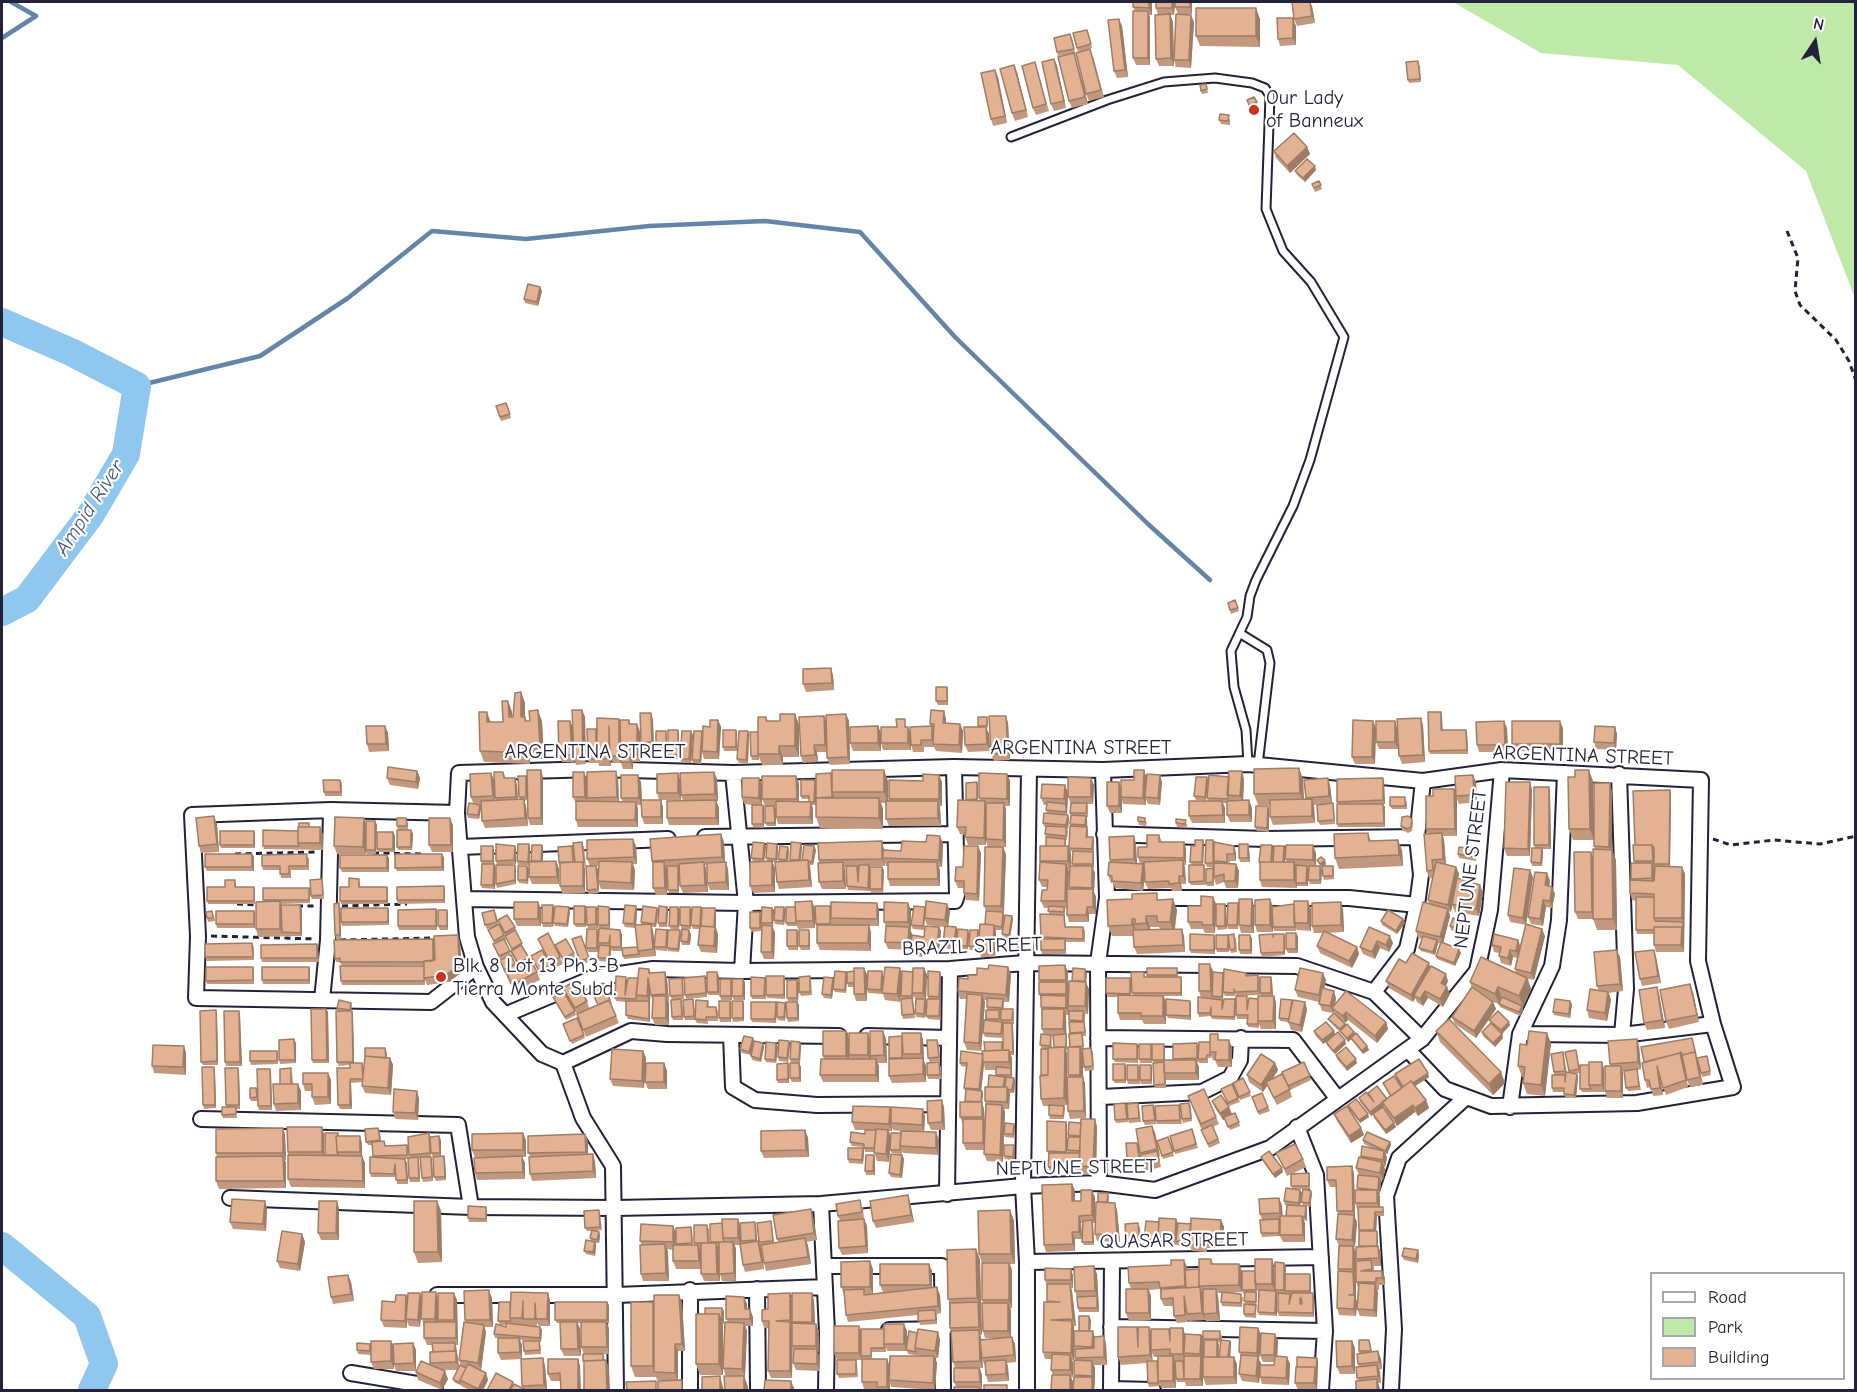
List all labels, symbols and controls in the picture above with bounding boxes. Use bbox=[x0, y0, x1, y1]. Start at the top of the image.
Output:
north arrow bbox=[1785, 12, 1845, 72]
text: N bbox=[1812, 15, 1826, 34]
place label: Our Lady of Banneux bbox=[1266, 86, 1363, 133]
marker: Our Lady of Banneux bbox=[1247, 103, 1261, 117]
water label: Ampid River bbox=[50, 456, 130, 560]
street label: ARGENTINA STREET bbox=[991, 736, 1171, 760]
street label: ARGENTINA STREET bbox=[505, 740, 685, 764]
street label: ARGENTINA STREET bbox=[1492, 741, 1674, 771]
street label: NEPTUNE STREET bbox=[1449, 788, 1493, 950]
street label: BRAZIL STREET bbox=[902, 933, 1042, 961]
place label: Blk. 8 Lot 13 Ph.3-B Tierra Monte Subd. bbox=[453, 954, 619, 1001]
marker: Blk. 8 Lot 13 Ph.3-B Tierra Monte Subd. bbox=[434, 970, 448, 984]
street label: NEPTUNE STREET bbox=[996, 1155, 1156, 1181]
street label: QUASAR STREET bbox=[1100, 1228, 1248, 1254]
legend bbox=[1650, 1272, 1845, 1380]
text: Road bbox=[1708, 1287, 1747, 1308]
text: Park bbox=[1708, 1317, 1742, 1338]
text: Building bbox=[1708, 1347, 1770, 1368]

